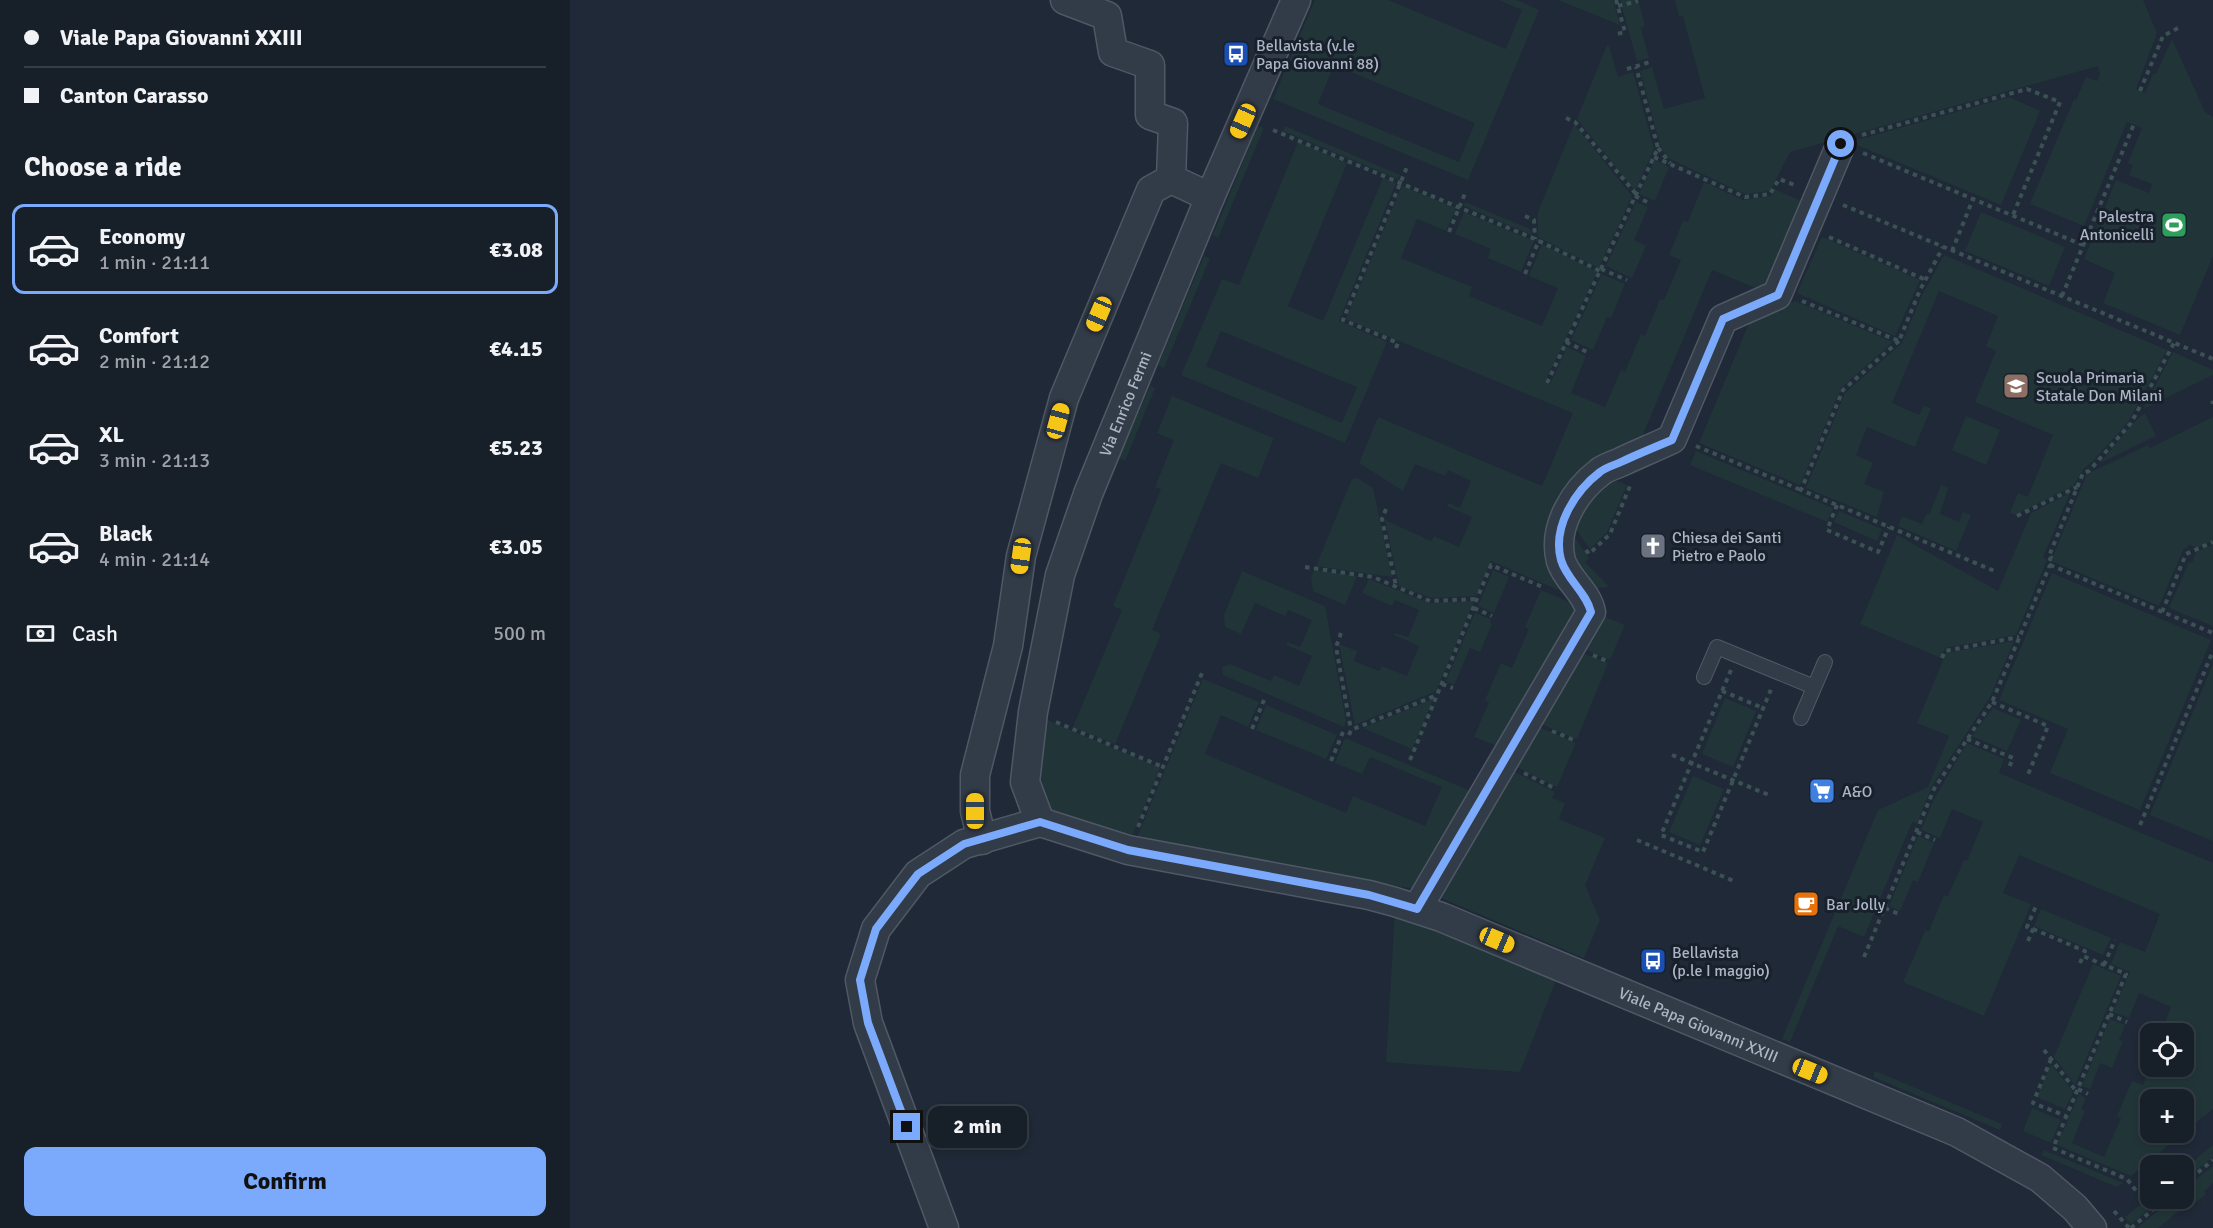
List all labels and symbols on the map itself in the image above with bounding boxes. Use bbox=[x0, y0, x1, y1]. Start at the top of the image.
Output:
place label: Bellavista (v.le Papa Giovanni 88) bbox=[1256, 36, 1379, 74]
bus stop icon: Bellavista (v.le Papa Giovanni 88) bbox=[1221, 39, 1251, 69]
car bbox=[1227, 101, 1259, 141]
route start bbox=[1827, 130, 1854, 157]
place label: Palestra Antonicelli bbox=[2080, 207, 2154, 245]
sports icon: Palestra Antonicelli bbox=[2159, 210, 2189, 240]
car bbox=[1084, 294, 1114, 334]
street label: Via Enrico Fermi bbox=[1095, 349, 1156, 460]
place label: Scuola Primaria Statale Don Milani bbox=[2036, 368, 2162, 406]
school or university icon: Scuola Primaria Statale Don Milani bbox=[2001, 371, 2031, 401]
car bbox=[1045, 401, 1071, 441]
place label: Chiesa dei Santi Pietro e Paolo bbox=[1672, 528, 1781, 566]
church icon: Chiesa dei Santi Pietro e Paolo bbox=[1638, 531, 1668, 561]
car bbox=[1010, 537, 1032, 575]
supermarket icon: A&O bbox=[1807, 776, 1837, 806]
place label: A&O bbox=[1842, 782, 1872, 802]
car bbox=[966, 793, 984, 829]
cafe icon: Bar Jolly bbox=[1791, 889, 1821, 919]
place label: Bar Jolly bbox=[1826, 895, 1886, 915]
car bbox=[1477, 925, 1517, 955]
place label: Bellavista (p.le I maggio) bbox=[1672, 943, 1770, 981]
bus stop icon: Bellavista (p.le I maggio) bbox=[1638, 946, 1668, 976]
street label: Viale Papa Giovanni XXIII bbox=[1615, 983, 1781, 1067]
car bbox=[1790, 1056, 1830, 1086]
callout: 2 min bbox=[928, 1106, 1027, 1148]
route end bbox=[893, 1113, 920, 1140]

